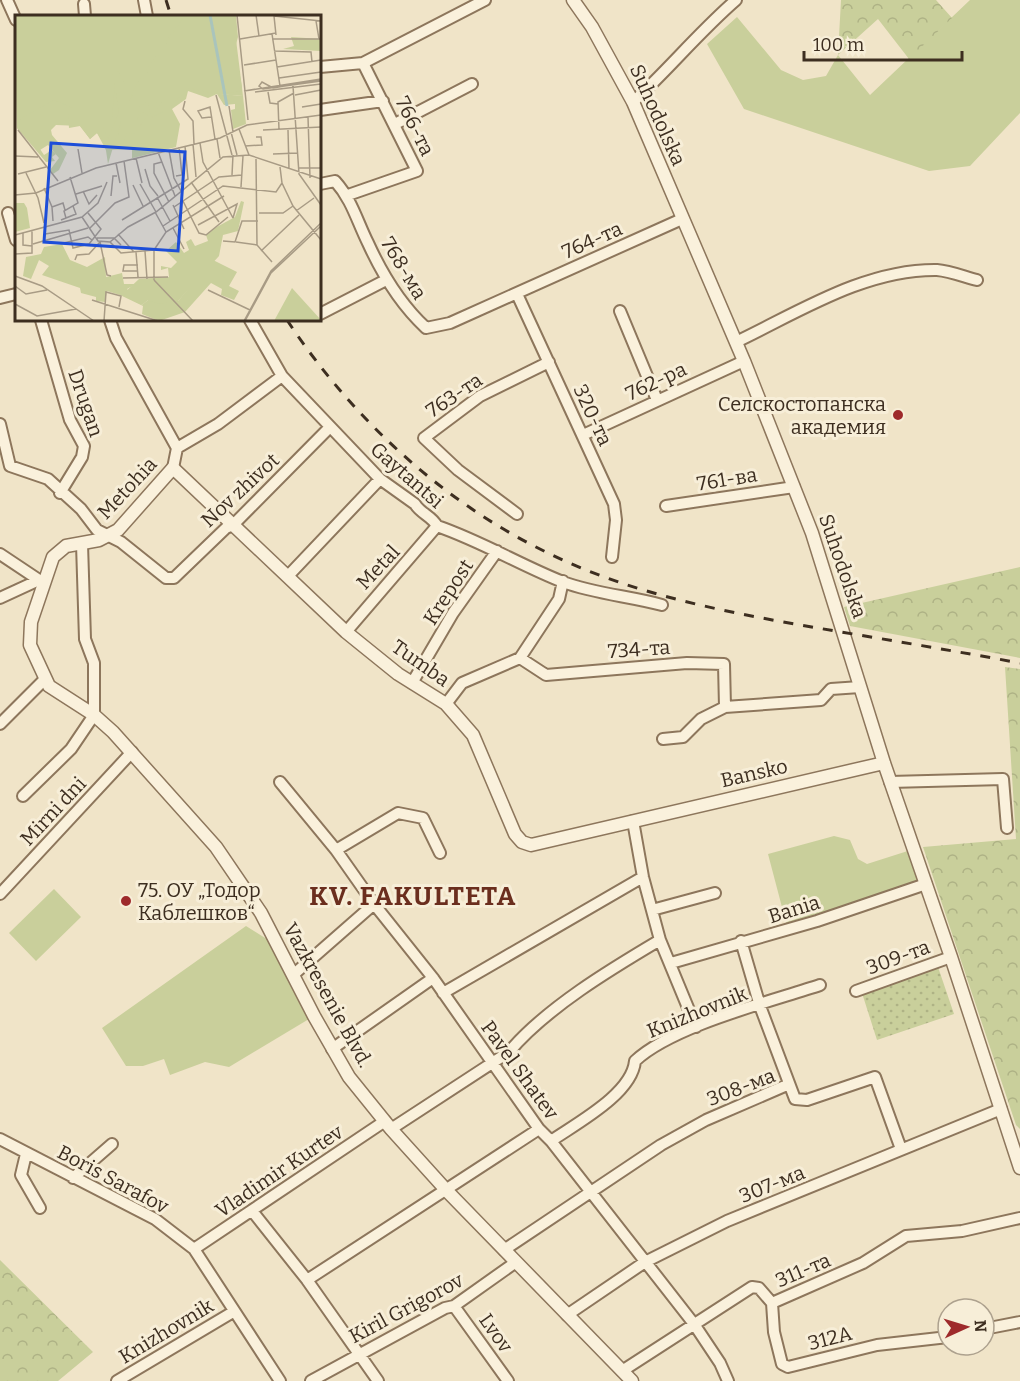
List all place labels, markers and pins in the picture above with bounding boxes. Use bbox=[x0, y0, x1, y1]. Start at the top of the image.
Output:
place label: Селскостопанска академия bbox=[718, 392, 886, 439]
marker: Селскостопанска академия bbox=[891, 408, 905, 422]
place label: 75. ОУ „Тодор Каблешков“ bbox=[138, 878, 261, 925]
marker: 75. ОУ „Тодор Каблешков“ bbox=[119, 894, 133, 908]

